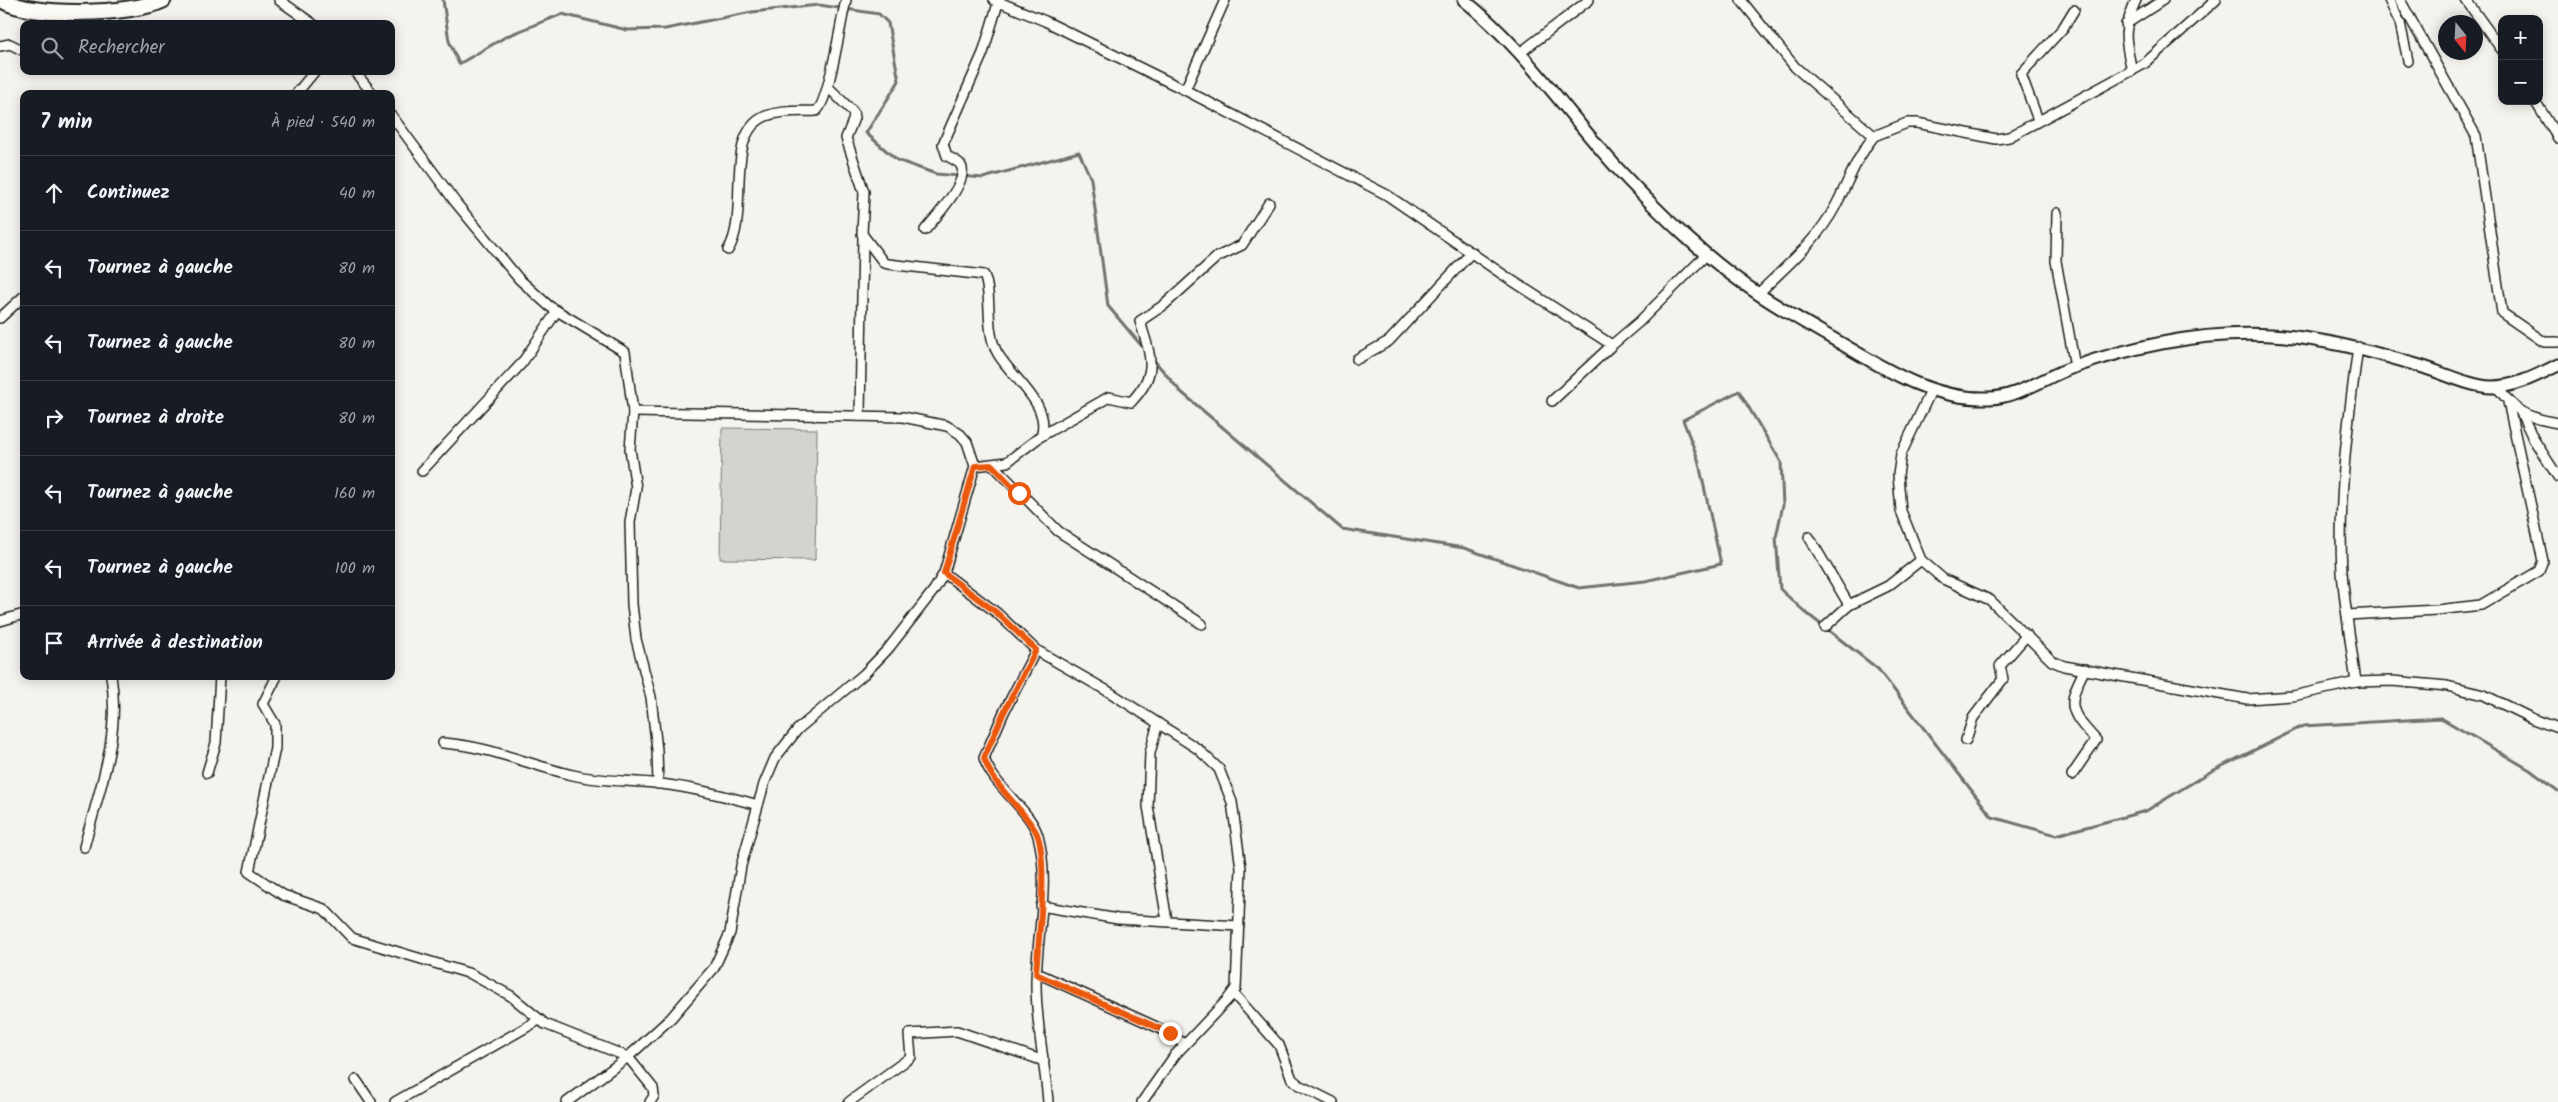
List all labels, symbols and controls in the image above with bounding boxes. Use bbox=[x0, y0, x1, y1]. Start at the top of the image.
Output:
north arrow bbox=[2438, 15, 2483, 60]
map controls bbox=[2498, 15, 2543, 105]
button: + bbox=[2498, 15, 2543, 60]
search box bbox=[20, 20, 395, 75]
text: Rechercher bbox=[78, 33, 165, 63]
icon: search bbox=[38, 34, 66, 62]
button: − bbox=[2498, 60, 2543, 105]
text: 7 min bbox=[40, 106, 92, 139]
text: À pied · 540 m bbox=[271, 110, 375, 135]
text: Continuez bbox=[87, 178, 170, 208]
icon: ahead bbox=[40, 179, 68, 207]
text: 40 m bbox=[339, 181, 375, 206]
text: Tournez à gauche bbox=[87, 253, 233, 283]
icon: left bbox=[40, 254, 68, 282]
text: 80 m bbox=[338, 256, 375, 281]
text: Tournez à gauche bbox=[87, 328, 233, 358]
icon: left bbox=[40, 329, 68, 357]
text: 80 m bbox=[338, 331, 375, 356]
text: Tournez à droite bbox=[87, 403, 224, 433]
icon: right bbox=[40, 404, 68, 432]
text: 80 m bbox=[338, 406, 375, 431]
text: Tournez à gauche bbox=[87, 478, 233, 508]
icon: left bbox=[40, 479, 68, 507]
text: 160 m bbox=[334, 481, 375, 506]
route start bbox=[1008, 482, 1031, 505]
text: Tournez à gauche bbox=[87, 553, 233, 583]
icon: left bbox=[40, 554, 68, 582]
text: 100 m bbox=[335, 556, 375, 581]
text: Arrivée à destination bbox=[87, 628, 263, 658]
icon: arrive bbox=[40, 629, 68, 657]
route end bbox=[1159, 1022, 1182, 1045]

